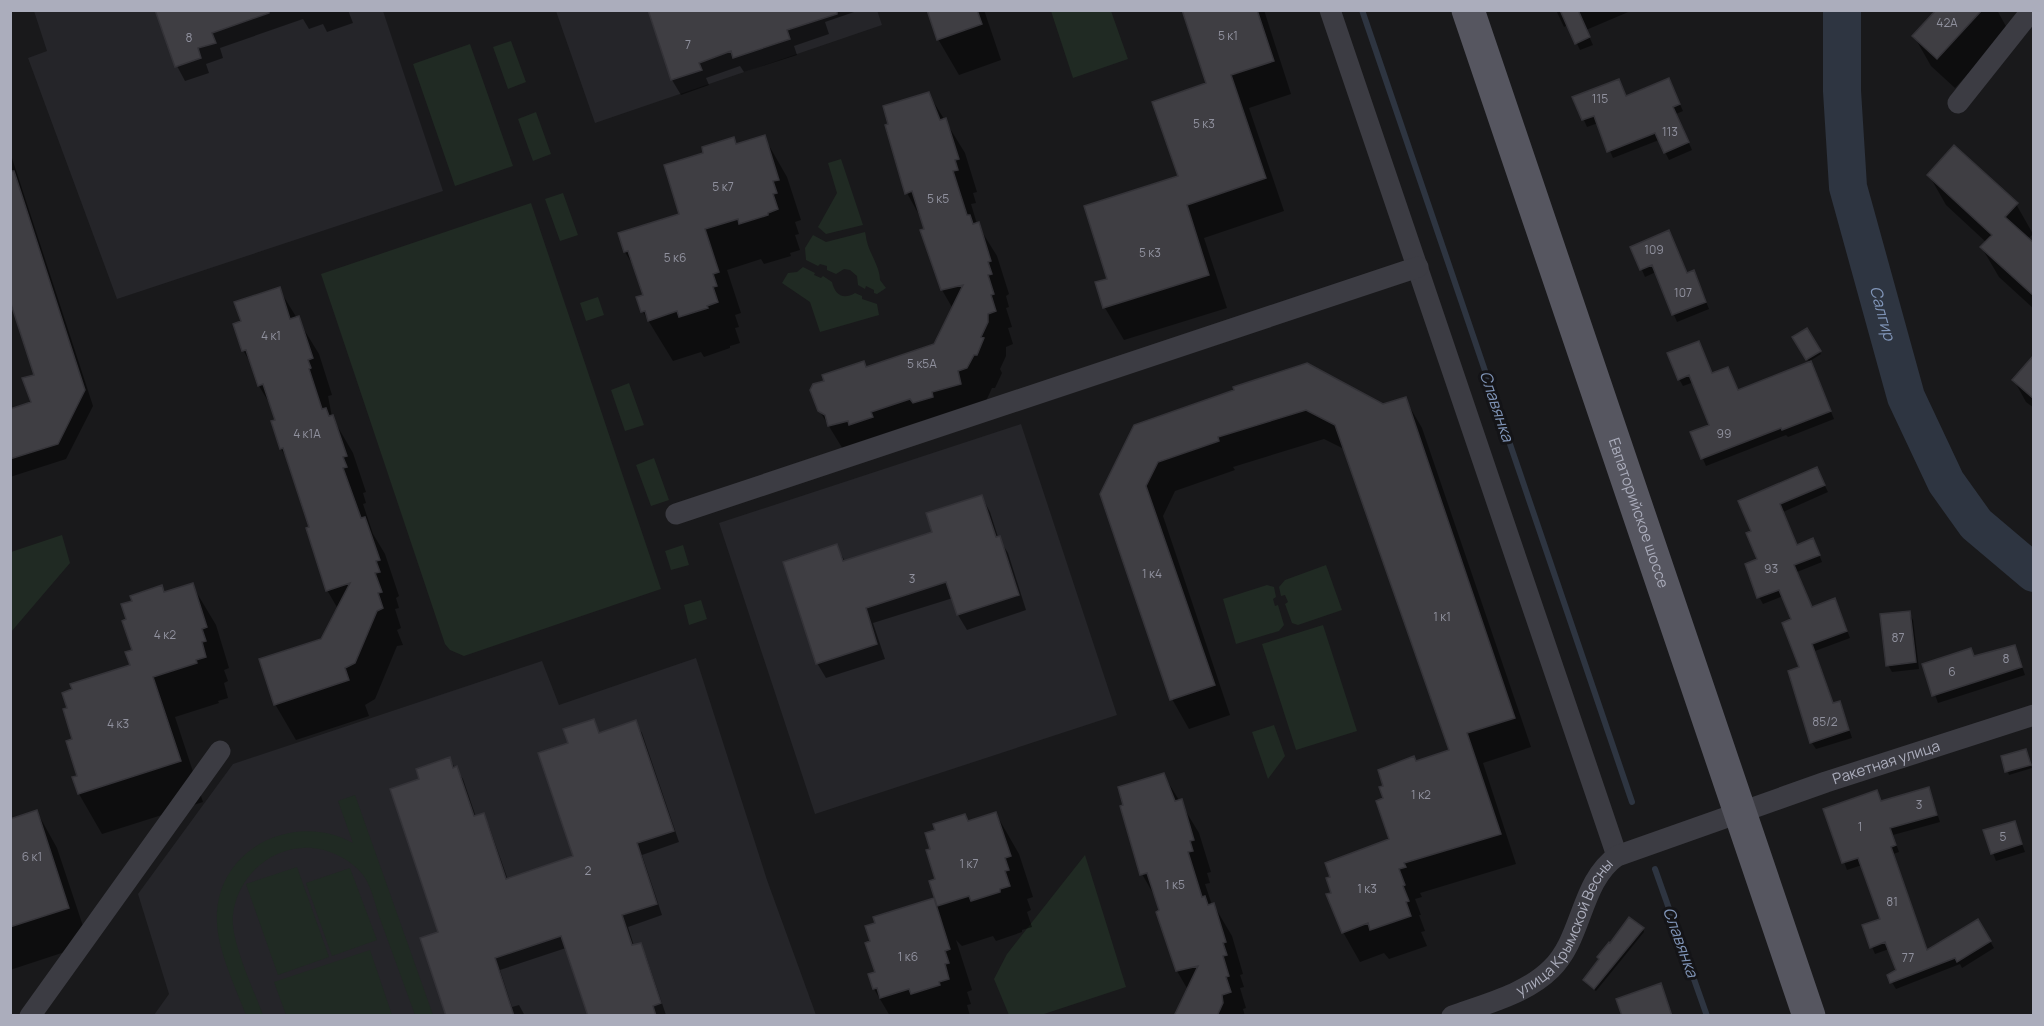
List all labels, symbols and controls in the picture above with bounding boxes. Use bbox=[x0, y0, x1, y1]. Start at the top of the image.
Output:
house number: 42А bbox=[1936, 14, 1958, 31]
house number: 5 к1 bbox=[1218, 27, 1238, 44]
house number: 8 bbox=[186, 29, 193, 46]
house number: 7 bbox=[685, 36, 691, 53]
house number: 115 bbox=[1592, 90, 1608, 107]
house number: 5 к3 bbox=[1193, 115, 1215, 132]
house number: 113 bbox=[1662, 123, 1678, 140]
house number: 5 к7 bbox=[712, 178, 734, 195]
house number: 5 к5 bbox=[927, 190, 949, 207]
house number: 109 bbox=[1644, 241, 1664, 258]
house number: 5 к3 bbox=[1139, 244, 1161, 261]
house number: 5 к6 bbox=[664, 249, 686, 266]
water label: Салгир bbox=[1865, 283, 1901, 344]
house number: 107 bbox=[1674, 284, 1692, 301]
house number: 4 к1 bbox=[261, 327, 281, 344]
house number: 5 к5А bbox=[907, 355, 937, 372]
water label: Славянка bbox=[1475, 368, 1520, 445]
house number: 4 к1А bbox=[293, 425, 321, 442]
house number: 99 bbox=[1717, 425, 1731, 442]
street label: Евпаторийское шоссе bbox=[1604, 435, 1674, 591]
house number: 93 bbox=[1764, 560, 1778, 577]
house number: 1 к4 bbox=[1142, 565, 1162, 582]
house number: 3 bbox=[909, 570, 915, 587]
house number: 1 к1 bbox=[1433, 608, 1451, 625]
house number: 4 к2 bbox=[154, 626, 176, 643]
house number: 87 bbox=[1892, 629, 1905, 646]
house number: 8 bbox=[2003, 650, 2010, 667]
house number: 6 bbox=[1948, 663, 1956, 680]
house number: 85/2 bbox=[1812, 713, 1838, 730]
house number: 4 к3 bbox=[107, 715, 129, 732]
street label: Ракетная улица bbox=[1830, 735, 1942, 789]
house number: 1 к2 bbox=[1411, 786, 1431, 803]
house number: 3 bbox=[1916, 796, 1922, 813]
house number: 1 bbox=[1858, 818, 1862, 835]
house number: 5 bbox=[2000, 828, 2007, 845]
house number: 6 к1 bbox=[22, 848, 42, 865]
street label: улица Крымской Весны bbox=[1512, 854, 1617, 1001]
house number: 1 к7 bbox=[959, 855, 979, 872]
house number: 2 bbox=[585, 862, 592, 879]
house number: 1 к5 bbox=[1165, 876, 1185, 893]
house number: 1 к3 bbox=[1357, 880, 1377, 897]
house number: 81 bbox=[1886, 893, 1898, 910]
water label: Славянка bbox=[1658, 904, 1704, 981]
house number: 1 к6 bbox=[898, 948, 918, 965]
house number: 77 bbox=[1902, 949, 1914, 966]

